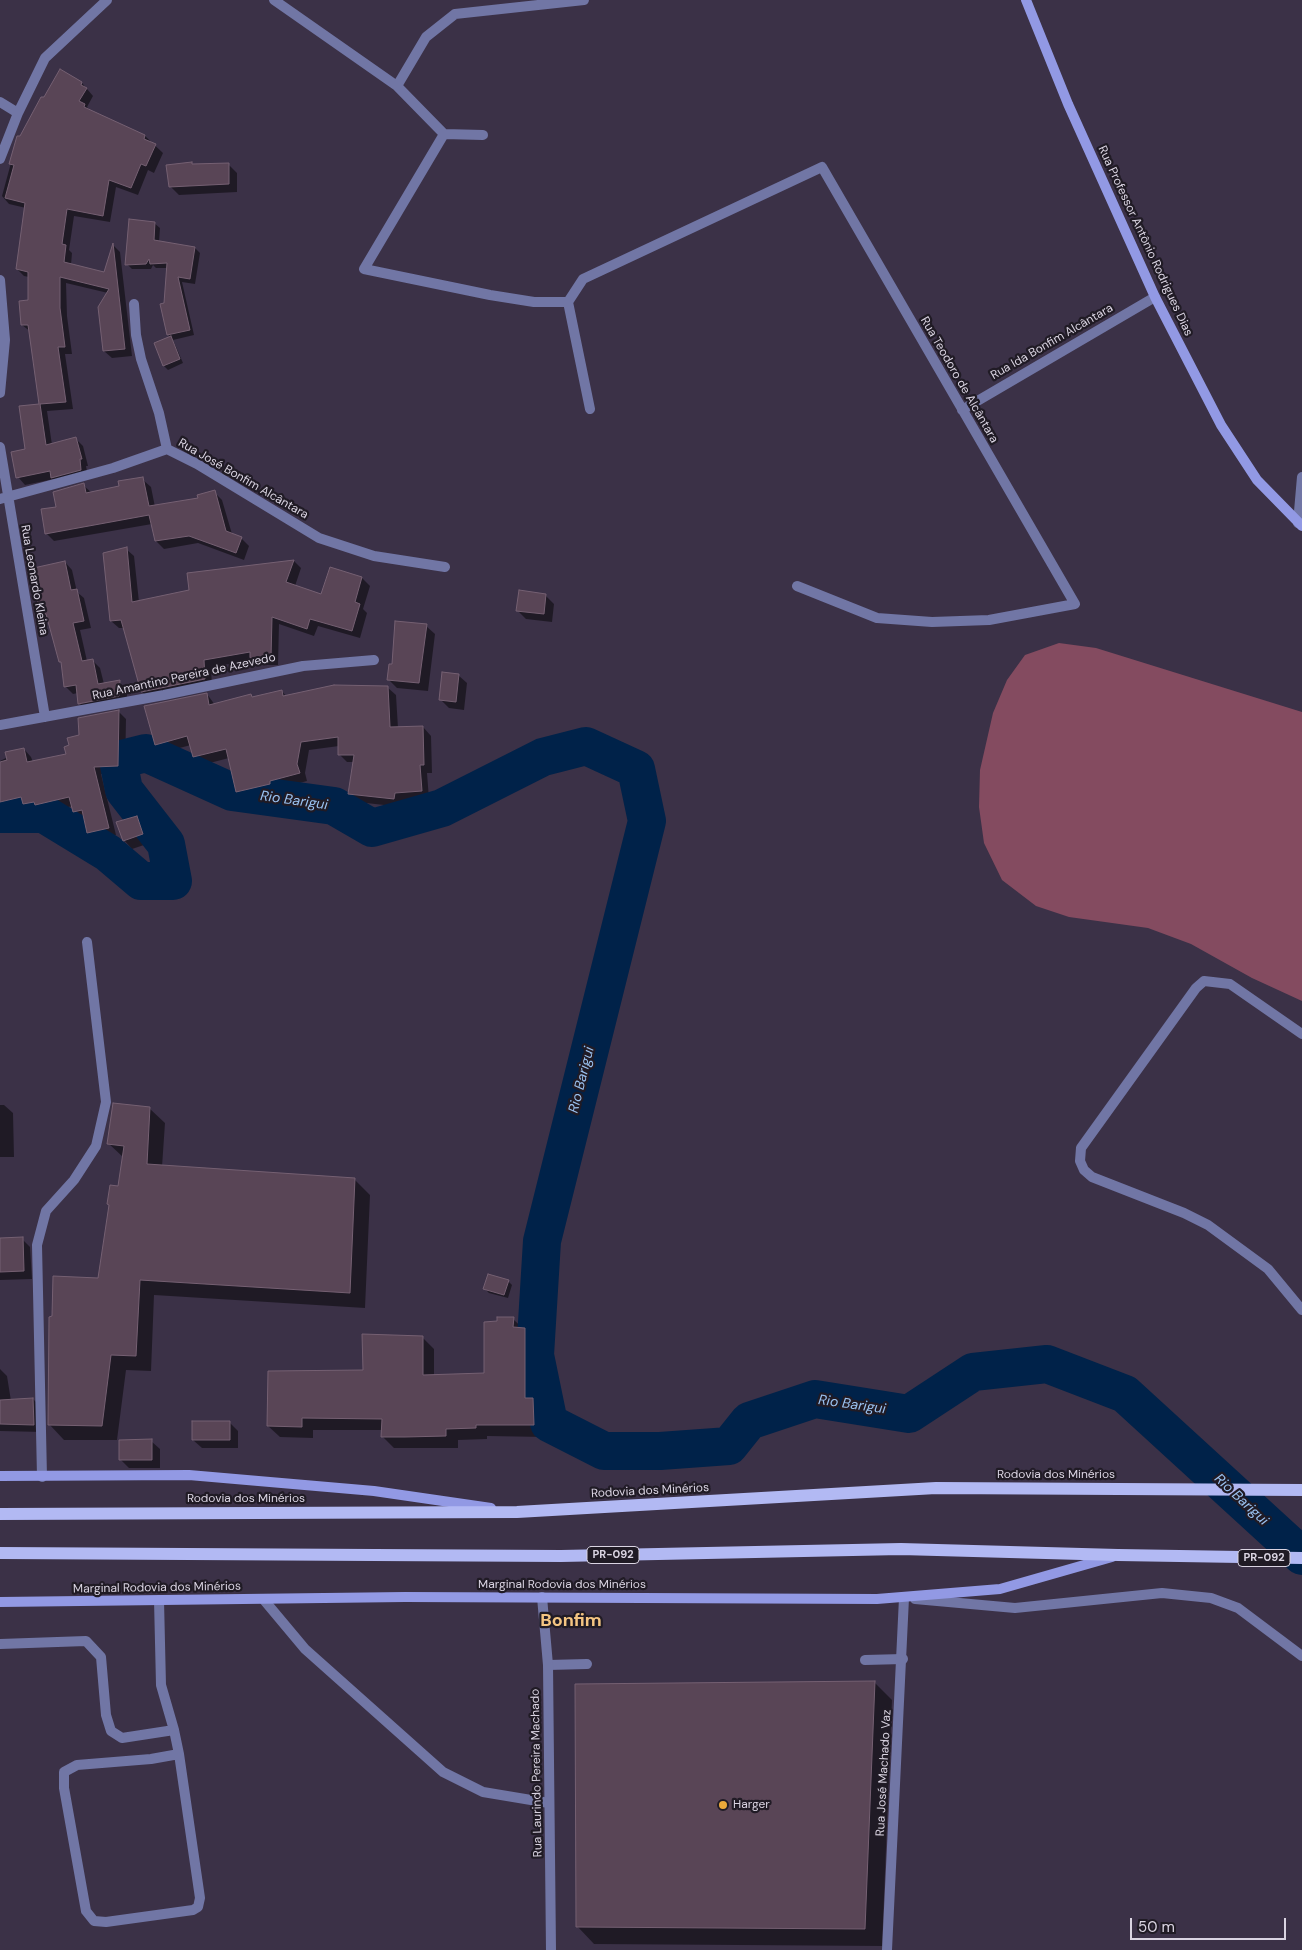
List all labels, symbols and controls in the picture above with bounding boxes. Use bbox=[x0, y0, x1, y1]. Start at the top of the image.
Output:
street label: Rua Professor Antônio Rodrigues Dias bbox=[1095, 144, 1195, 338]
street label: Rua Ida Bonfim Alcântara bbox=[988, 301, 1116, 383]
street label: Rua Teodoro de Alcântara bbox=[917, 314, 1001, 446]
street label: Rua José Bonfim Alcântara bbox=[175, 436, 311, 522]
street label: Rua Leonardo Kleina bbox=[17, 524, 51, 636]
street label: Rua Amantino Pereira de Azevedo bbox=[91, 651, 277, 703]
water label: Rio Barigui bbox=[259, 788, 329, 814]
water label: Rio Barigui bbox=[566, 1045, 598, 1115]
water label: Rio Barigui bbox=[817, 1392, 887, 1418]
street label: Rodovia dos Minérios bbox=[997, 1468, 1115, 1482]
water label: Rio Barigui bbox=[1210, 1471, 1272, 1529]
street label: Rodovia dos Minérios bbox=[591, 1481, 709, 1501]
street label: Rodovia dos Minérios bbox=[187, 1492, 305, 1506]
road number: PR-092 bbox=[587, 1546, 639, 1564]
road number: PR-092 bbox=[1238, 1550, 1290, 1566]
street label: Marginal Rodovia dos Minérios bbox=[478, 1578, 646, 1592]
street label: Marginal Rodovia dos Minérios bbox=[73, 1579, 241, 1597]
district label: Bonfim bbox=[540, 1610, 602, 1632]
street label: Rua Laurindo Pereira Machado bbox=[528, 1689, 546, 1857]
street label: Rua José Machado Vaz bbox=[873, 1709, 895, 1837]
place label: Harger bbox=[733, 1798, 770, 1812]
marker: Harger bbox=[717, 1799, 729, 1811]
scale bar bbox=[1132, 1908, 1288, 1940]
text: 50 m bbox=[1138, 1917, 1175, 1937]

